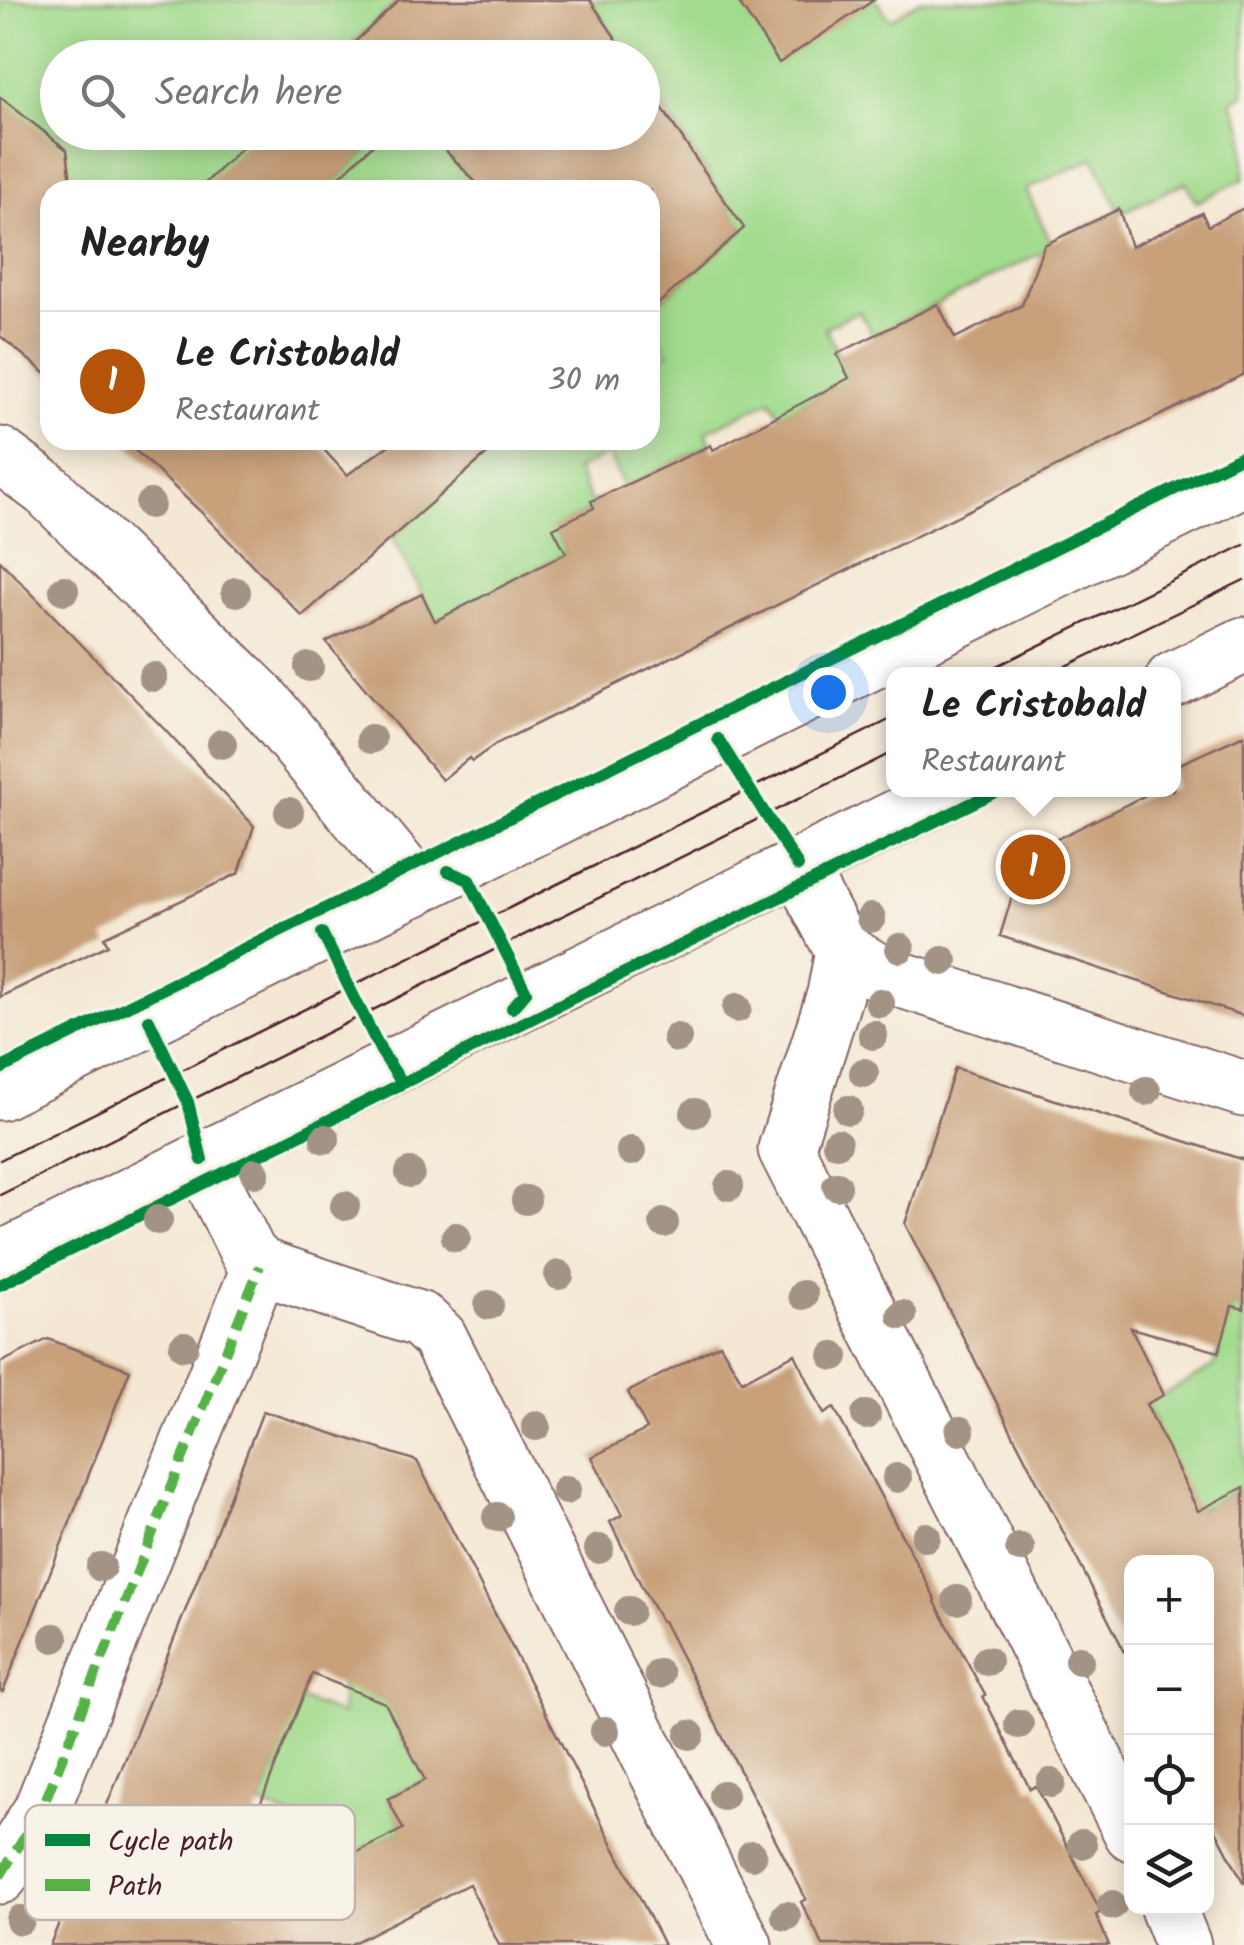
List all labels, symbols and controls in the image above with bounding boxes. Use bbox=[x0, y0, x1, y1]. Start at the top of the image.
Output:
search box bbox=[40, 40, 660, 150]
text: Search here bbox=[155, 65, 342, 125]
icon: search bbox=[75, 68, 130, 123]
text: Nearby bbox=[80, 212, 209, 279]
text: Le Cristobald bbox=[175, 326, 400, 386]
text: 1 bbox=[108, 356, 117, 407]
text: 30 m bbox=[547, 356, 620, 407]
text: Restaurant bbox=[175, 386, 320, 437]
your location bbox=[803, 667, 854, 718]
popup bbox=[886, 667, 1181, 797]
text: Le Cristobald bbox=[921, 677, 1146, 737]
text: Restaurant bbox=[921, 737, 1066, 788]
pin: 1 bbox=[1000, 830, 1066, 904]
map controls bbox=[1124, 1555, 1214, 1915]
button: + bbox=[1124, 1555, 1214, 1645]
button: − bbox=[1124, 1645, 1214, 1735]
button: locate bbox=[1124, 1735, 1214, 1825]
legend bbox=[25, 1805, 355, 1920]
text: Cycle path bbox=[108, 1820, 233, 1865]
button: layers bbox=[1124, 1825, 1214, 1915]
text: Path bbox=[108, 1865, 162, 1910]

